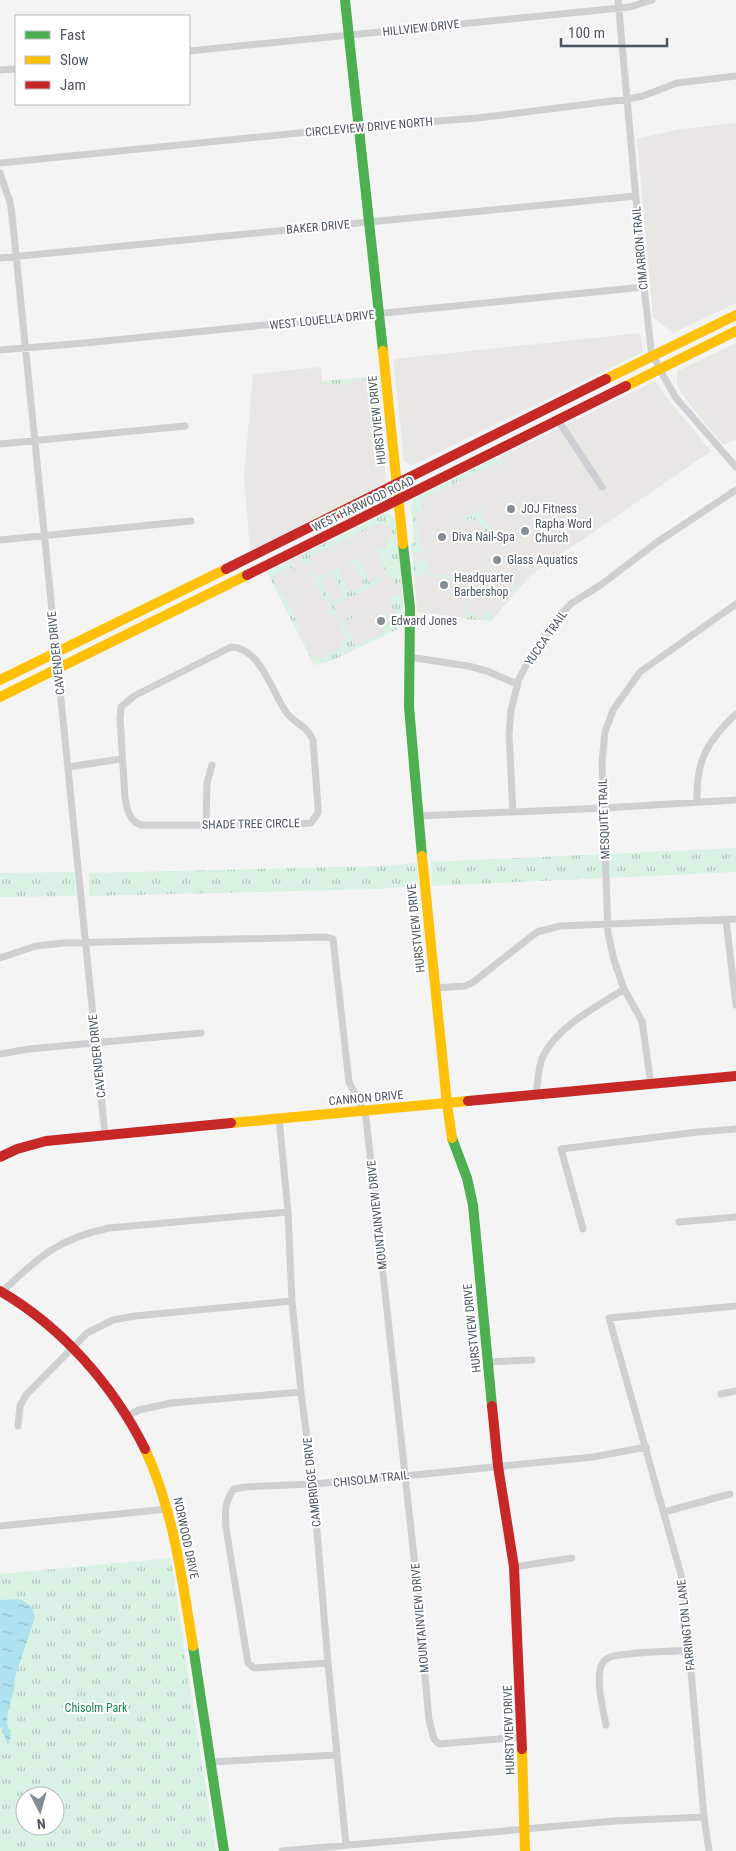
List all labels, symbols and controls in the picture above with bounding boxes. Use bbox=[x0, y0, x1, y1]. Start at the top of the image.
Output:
legend bbox=[15, 15, 190, 105]
scale bar bbox=[561, 15, 667, 47]
street label: HILLVIEW DRIVE bbox=[382, 17, 460, 39]
text: 100 m bbox=[568, 24, 605, 42]
text: Fast bbox=[60, 26, 85, 44]
text: Slow bbox=[60, 51, 89, 69]
text: Jam bbox=[60, 76, 86, 94]
street label: CIRCLEVIEW DRIVE NORTH bbox=[305, 114, 433, 140]
street label: CIMARRON TRAIL bbox=[629, 205, 651, 290]
street label: BAKER DRIVE bbox=[286, 217, 351, 237]
street label: WEST LOUELLA DRIVE bbox=[269, 308, 375, 332]
street label: HURSTVIEW DRIVE bbox=[365, 375, 389, 465]
street label: WEST HARWOOD ROAD bbox=[310, 473, 416, 535]
place label: JOJ Fitness bbox=[521, 502, 577, 516]
marker: JOJ Fitness bbox=[505, 503, 517, 515]
place label: Rapha Word Church bbox=[535, 517, 592, 545]
marker: Rapha Word Church bbox=[519, 525, 531, 537]
place label: Diva Nail-Spa bbox=[452, 530, 515, 544]
marker: Diva Nail-Spa bbox=[436, 531, 448, 543]
place label: Glass Aquatics bbox=[507, 553, 578, 567]
marker: Glass Aquatics bbox=[491, 554, 503, 566]
place label: Headquarter Barbershop bbox=[454, 571, 513, 599]
marker: Headquarter Barbershop bbox=[438, 579, 450, 591]
street label: YUCCA TRAIL bbox=[522, 608, 570, 668]
street label: CAVENDER DRIVE bbox=[45, 610, 67, 696]
place label: Edward Jones bbox=[391, 614, 457, 628]
marker: Edward Jones bbox=[375, 615, 387, 627]
street label: MESQUITE TRAIL bbox=[596, 778, 612, 860]
street label: SHADE TREE CIRCLE bbox=[202, 816, 300, 832]
street label: HURSTVIEW DRIVE bbox=[404, 883, 428, 973]
street label: CAVENDER DRIVE bbox=[86, 1013, 108, 1099]
street label: CANNON DRIVE bbox=[328, 1088, 404, 1108]
street label: MOUNTAINVIEW DRIVE bbox=[364, 1160, 390, 1270]
street label: HURSTVIEW DRIVE bbox=[460, 1283, 484, 1373]
street label: CAMBRIDGE DRIVE bbox=[300, 1436, 324, 1528]
street label: CHISOLM TRAIL bbox=[332, 1468, 410, 1490]
street label: NORWOOD DRIVE bbox=[171, 1496, 201, 1580]
street label: MOUNTAINVIEW DRIVE bbox=[408, 1563, 432, 1673]
street label: FARRINGTON LANE bbox=[674, 1579, 698, 1671]
street label: HURSTVIEW DRIVE bbox=[500, 1685, 518, 1775]
park label: Chisolm Park bbox=[65, 1701, 128, 1715]
north arrow bbox=[15, 1786, 65, 1836]
text: N bbox=[36, 1816, 46, 1832]

